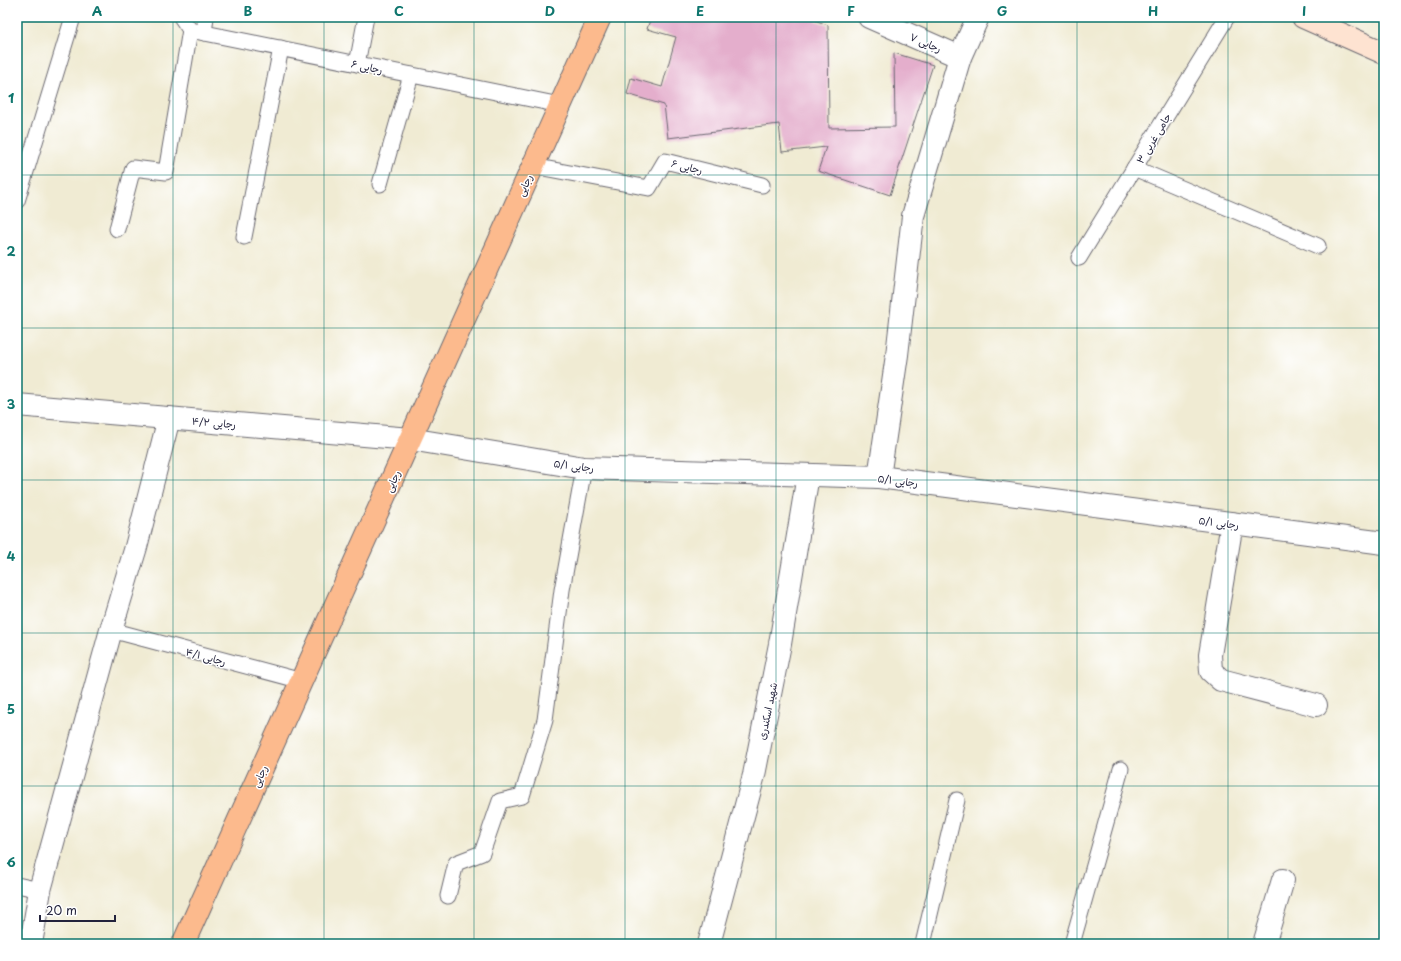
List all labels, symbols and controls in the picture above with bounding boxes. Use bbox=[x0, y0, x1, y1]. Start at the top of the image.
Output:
text: A bbox=[92, 1, 102, 20]
text: B bbox=[244, 1, 253, 20]
text: C bbox=[394, 1, 404, 20]
text: D bbox=[545, 1, 555, 20]
text: E bbox=[696, 1, 704, 20]
text: F bbox=[847, 1, 855, 20]
text: G bbox=[997, 1, 1007, 20]
text: H bbox=[1148, 1, 1158, 20]
text: I bbox=[1302, 1, 1306, 20]
street label: رجایی ۷ bbox=[907, 28, 944, 57]
street label: رجایی ۶ bbox=[350, 55, 384, 78]
text: 1 bbox=[8, 88, 14, 107]
street label: جامی غربی ۳ bbox=[1132, 110, 1175, 167]
street label: رجایی ۶ bbox=[669, 155, 704, 178]
street label: رجایی bbox=[513, 171, 536, 199]
text: 2 bbox=[6, 241, 16, 260]
text: 3 bbox=[7, 394, 16, 413]
street label: رجایی ۴/۲ bbox=[191, 413, 237, 432]
street label: رجایی ۵/۱ bbox=[553, 455, 595, 476]
street label: رجایی bbox=[381, 467, 404, 495]
street label: رجایی ۵/۱ bbox=[877, 470, 919, 491]
street label: رجایی ۵/۱ bbox=[1198, 512, 1240, 533]
text: 4 bbox=[7, 546, 16, 565]
street label: رجایی ۴/۱ bbox=[184, 643, 228, 670]
street label: شهید اسکندری bbox=[754, 681, 780, 741]
text: 5 bbox=[7, 699, 15, 718]
street label: رجایی bbox=[248, 762, 271, 790]
text: 6 bbox=[6, 852, 16, 871]
scale bar bbox=[40, 897, 115, 923]
text: 20 m bbox=[46, 901, 77, 919]

